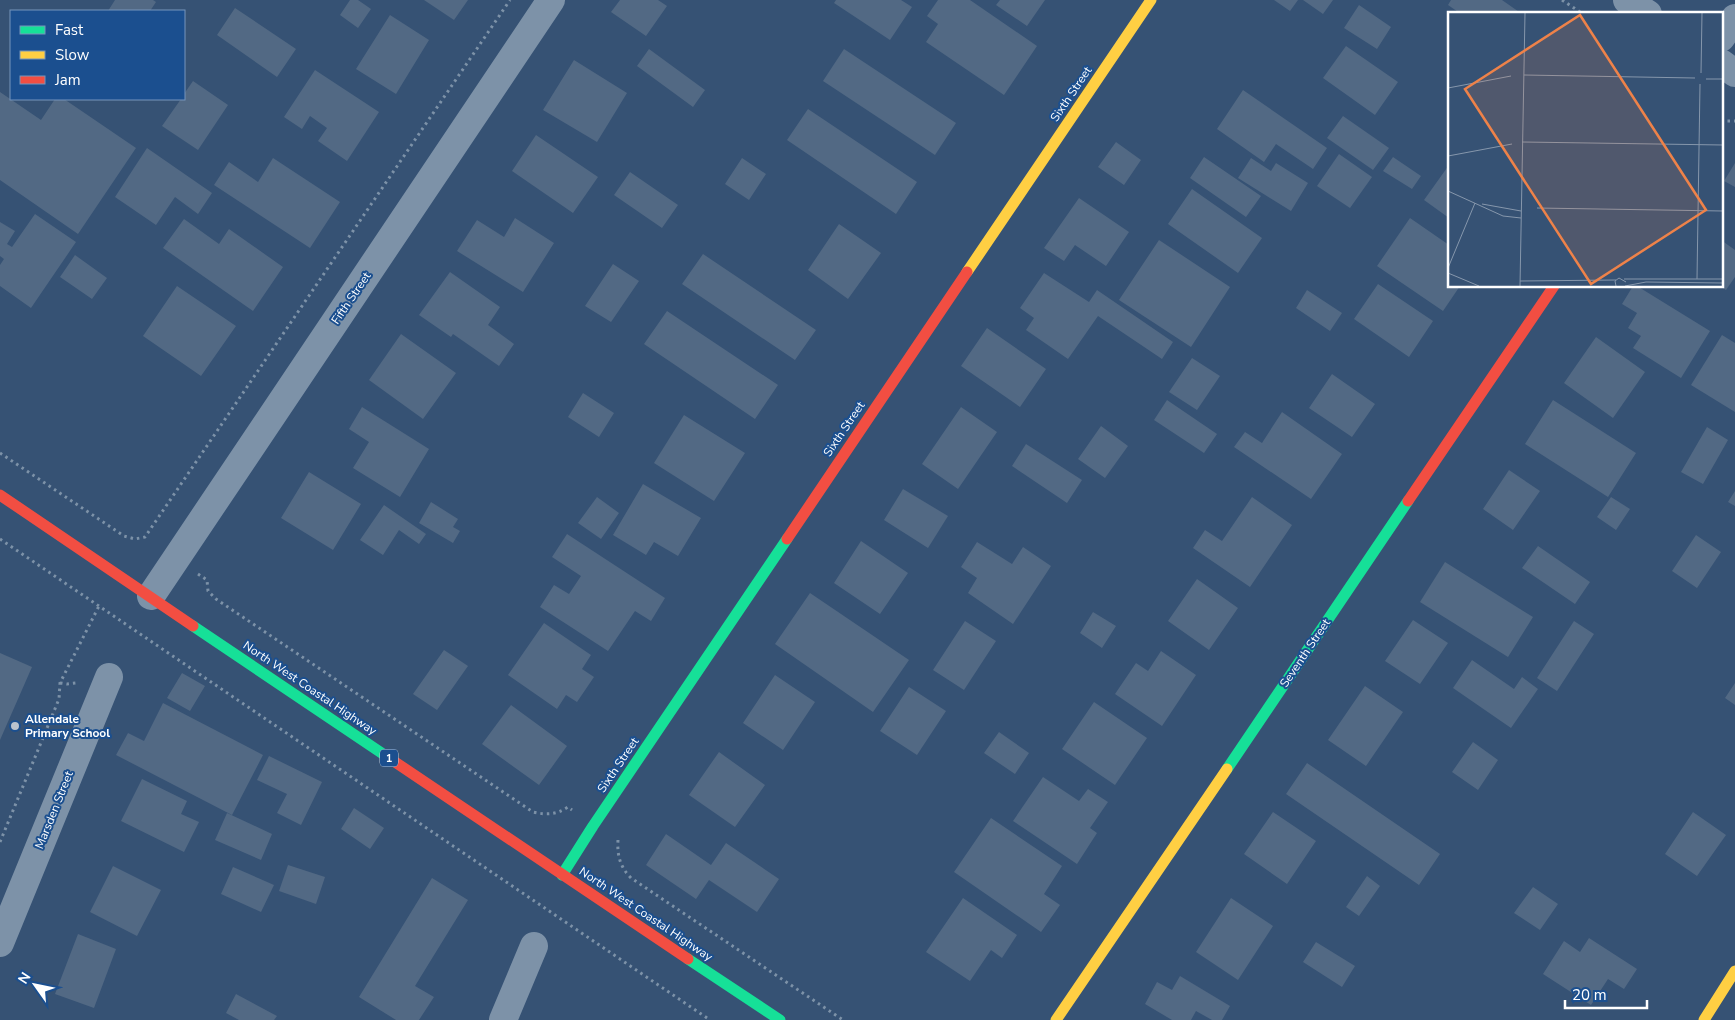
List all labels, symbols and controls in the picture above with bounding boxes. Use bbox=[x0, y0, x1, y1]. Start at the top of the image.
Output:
legend bbox=[10, 10, 185, 100]
inset map bbox=[1448, 12, 1722, 288]
text: Fast bbox=[55, 20, 84, 40]
text: Slow bbox=[55, 45, 90, 65]
street label: Sixth Street bbox=[1047, 63, 1096, 125]
text: Jam bbox=[54, 70, 81, 90]
street label: Fifth Street bbox=[328, 268, 375, 327]
street label: Sixth Street bbox=[820, 398, 869, 460]
street label: Seventh Street bbox=[1276, 615, 1334, 691]
street label: North West Coastal Highway bbox=[240, 637, 381, 739]
place label: Allendale Primary School bbox=[25, 711, 110, 741]
marker: Allendale Primary School bbox=[9, 720, 21, 732]
street label: Sixth Street bbox=[594, 734, 643, 796]
road number: 1 bbox=[380, 750, 398, 766]
street label: Marsden Street bbox=[31, 768, 77, 851]
street label: North West Coastal Highway bbox=[576, 863, 717, 965]
north arrow bbox=[10, 960, 60, 1010]
text: N bbox=[14, 969, 35, 988]
scale bar bbox=[1565, 978, 1648, 1010]
text: 20 m bbox=[1572, 985, 1607, 1005]

